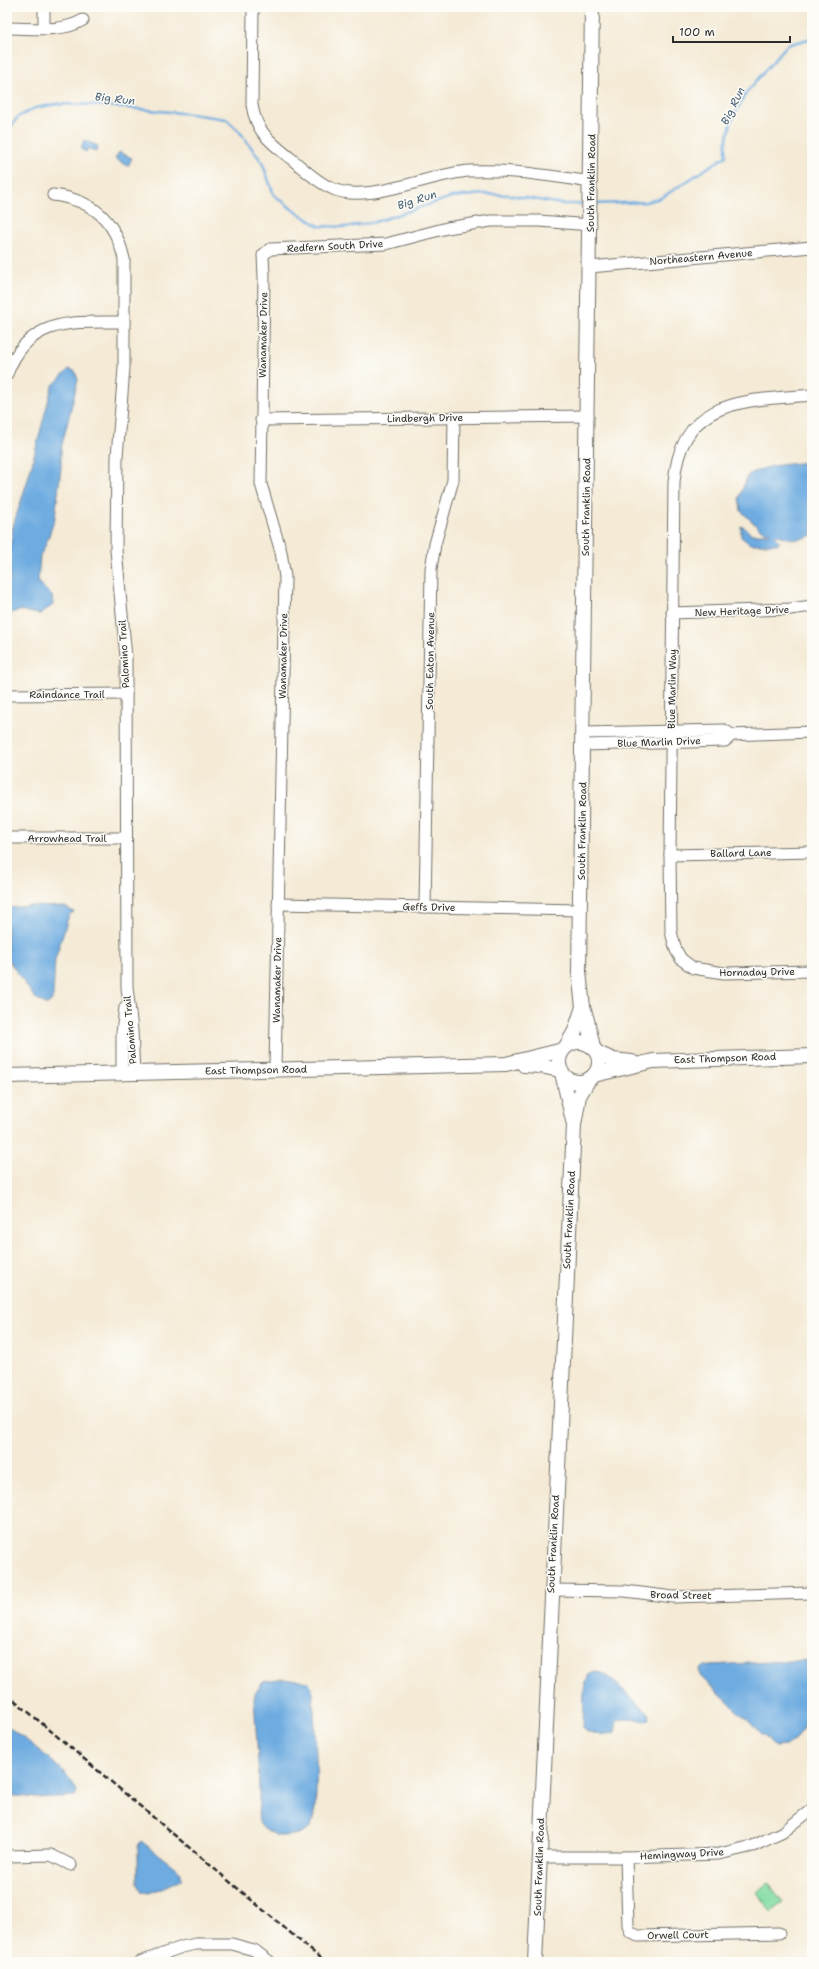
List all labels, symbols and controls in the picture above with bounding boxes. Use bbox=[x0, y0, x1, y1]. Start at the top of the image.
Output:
scale bar bbox=[673, 18, 790, 44]
text: 100 m bbox=[679, 24, 715, 40]
water label: Big Run bbox=[717, 84, 749, 127]
water label: Big Run bbox=[94, 89, 136, 109]
street label: South Franklin Road bbox=[584, 133, 598, 232]
water label: Big Run bbox=[395, 187, 439, 213]
street label: Redfern South Drive bbox=[286, 237, 384, 255]
street label: Northeastern Avenue bbox=[649, 246, 753, 268]
street label: Wanamaker Drive bbox=[256, 292, 270, 378]
street label: Lindbergh Drive bbox=[387, 411, 464, 425]
street label: South Franklin Road bbox=[579, 457, 593, 556]
street label: New Heritage Drive bbox=[694, 603, 790, 619]
street label: South Eaton Avenue bbox=[423, 612, 437, 710]
street label: Wanamaker Drive bbox=[276, 613, 290, 699]
street label: Palomino Trail bbox=[116, 619, 132, 689]
street label: Blue Marlin Way bbox=[665, 649, 679, 729]
street label: Raindance Trail bbox=[29, 688, 105, 701]
street label: Blue Marlin Drive bbox=[617, 734, 701, 750]
street label: South Franklin Road bbox=[575, 781, 589, 880]
street label: Arrowhead Trail bbox=[27, 832, 107, 845]
street label: Ballard Lane bbox=[710, 846, 772, 860]
street label: Geffs Drive bbox=[402, 900, 456, 914]
street label: Wanamaker Drive bbox=[270, 937, 284, 1023]
street label: Hornaday Drive bbox=[719, 965, 795, 979]
street label: Palomino Trail bbox=[121, 995, 139, 1065]
street label: East Thompson Road bbox=[674, 1050, 777, 1066]
street label: East Thompson Road bbox=[205, 1063, 308, 1077]
street label: South Franklin Road bbox=[560, 1170, 578, 1270]
street label: South Franklin Road bbox=[544, 1494, 562, 1594]
street label: Broad Street bbox=[650, 1588, 712, 1602]
street label: South Franklin Road bbox=[531, 1817, 547, 1916]
street label: Hemingway Drive bbox=[640, 1845, 725, 1863]
street label: Orwell Court bbox=[647, 1928, 709, 1942]

